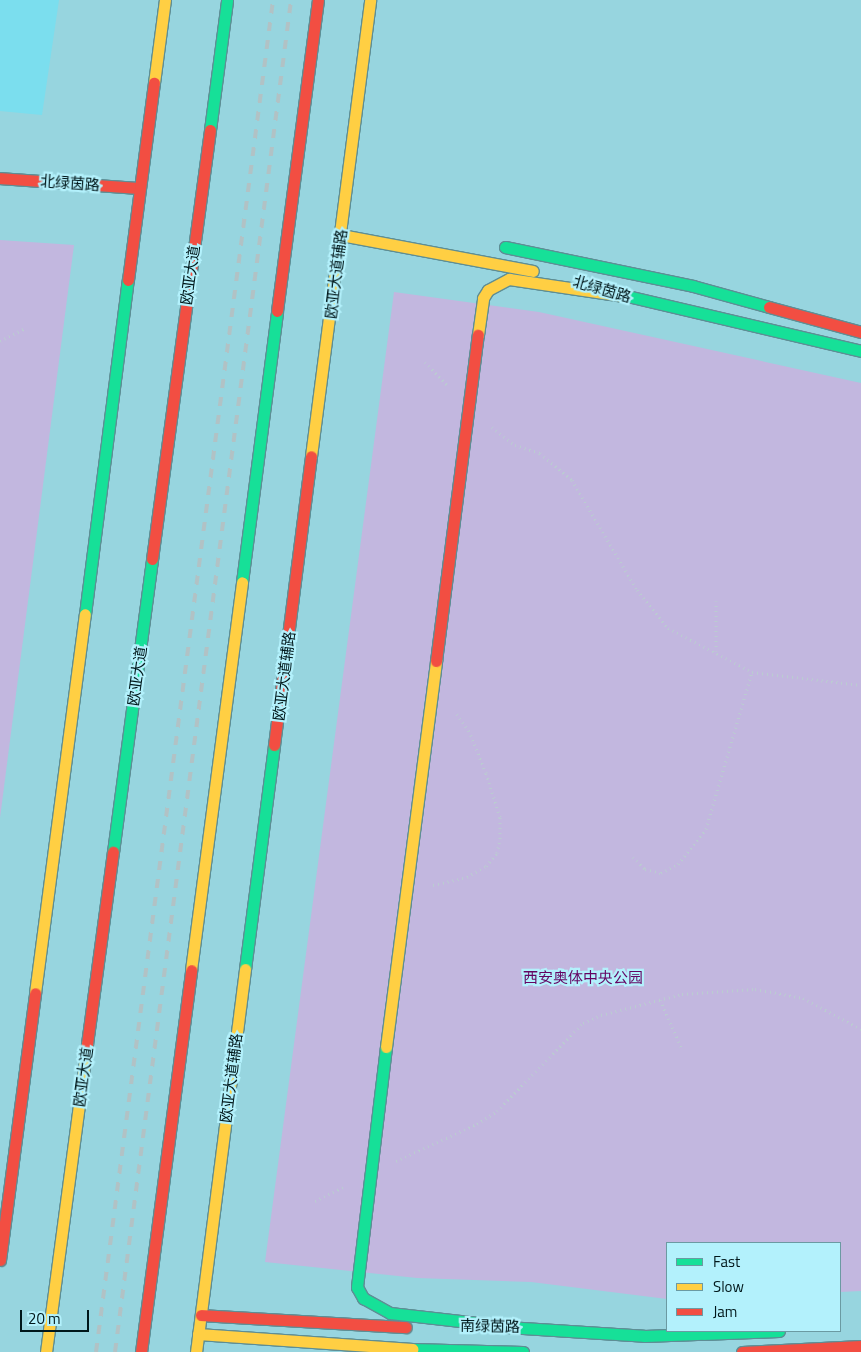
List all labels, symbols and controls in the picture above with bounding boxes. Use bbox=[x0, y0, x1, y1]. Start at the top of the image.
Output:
street label: 北绿茵路 bbox=[39, 172, 101, 194]
street label: 欧亚大道辅路 bbox=[322, 228, 350, 320]
street label: 欧亚大道 bbox=[177, 244, 203, 306]
street label: 北绿茵路 bbox=[571, 272, 633, 306]
street label: 欧亚大道辅路 bbox=[270, 630, 298, 722]
street label: 欧亚大道 bbox=[124, 645, 150, 707]
park label: 西安奥体中央公园 bbox=[523, 969, 643, 987]
street label: 欧亚大道辅路 bbox=[217, 1032, 245, 1124]
street label: 欧亚大道 bbox=[70, 1046, 96, 1108]
legend bbox=[666, 1242, 841, 1332]
text: Fast bbox=[713, 1250, 740, 1273]
text: Slow bbox=[713, 1275, 744, 1298]
scale bar bbox=[22, 1300, 91, 1332]
text: Jam bbox=[713, 1300, 737, 1323]
text: 20 m bbox=[28, 1307, 61, 1330]
street label: 南绿茵路 bbox=[460, 1316, 520, 1336]

